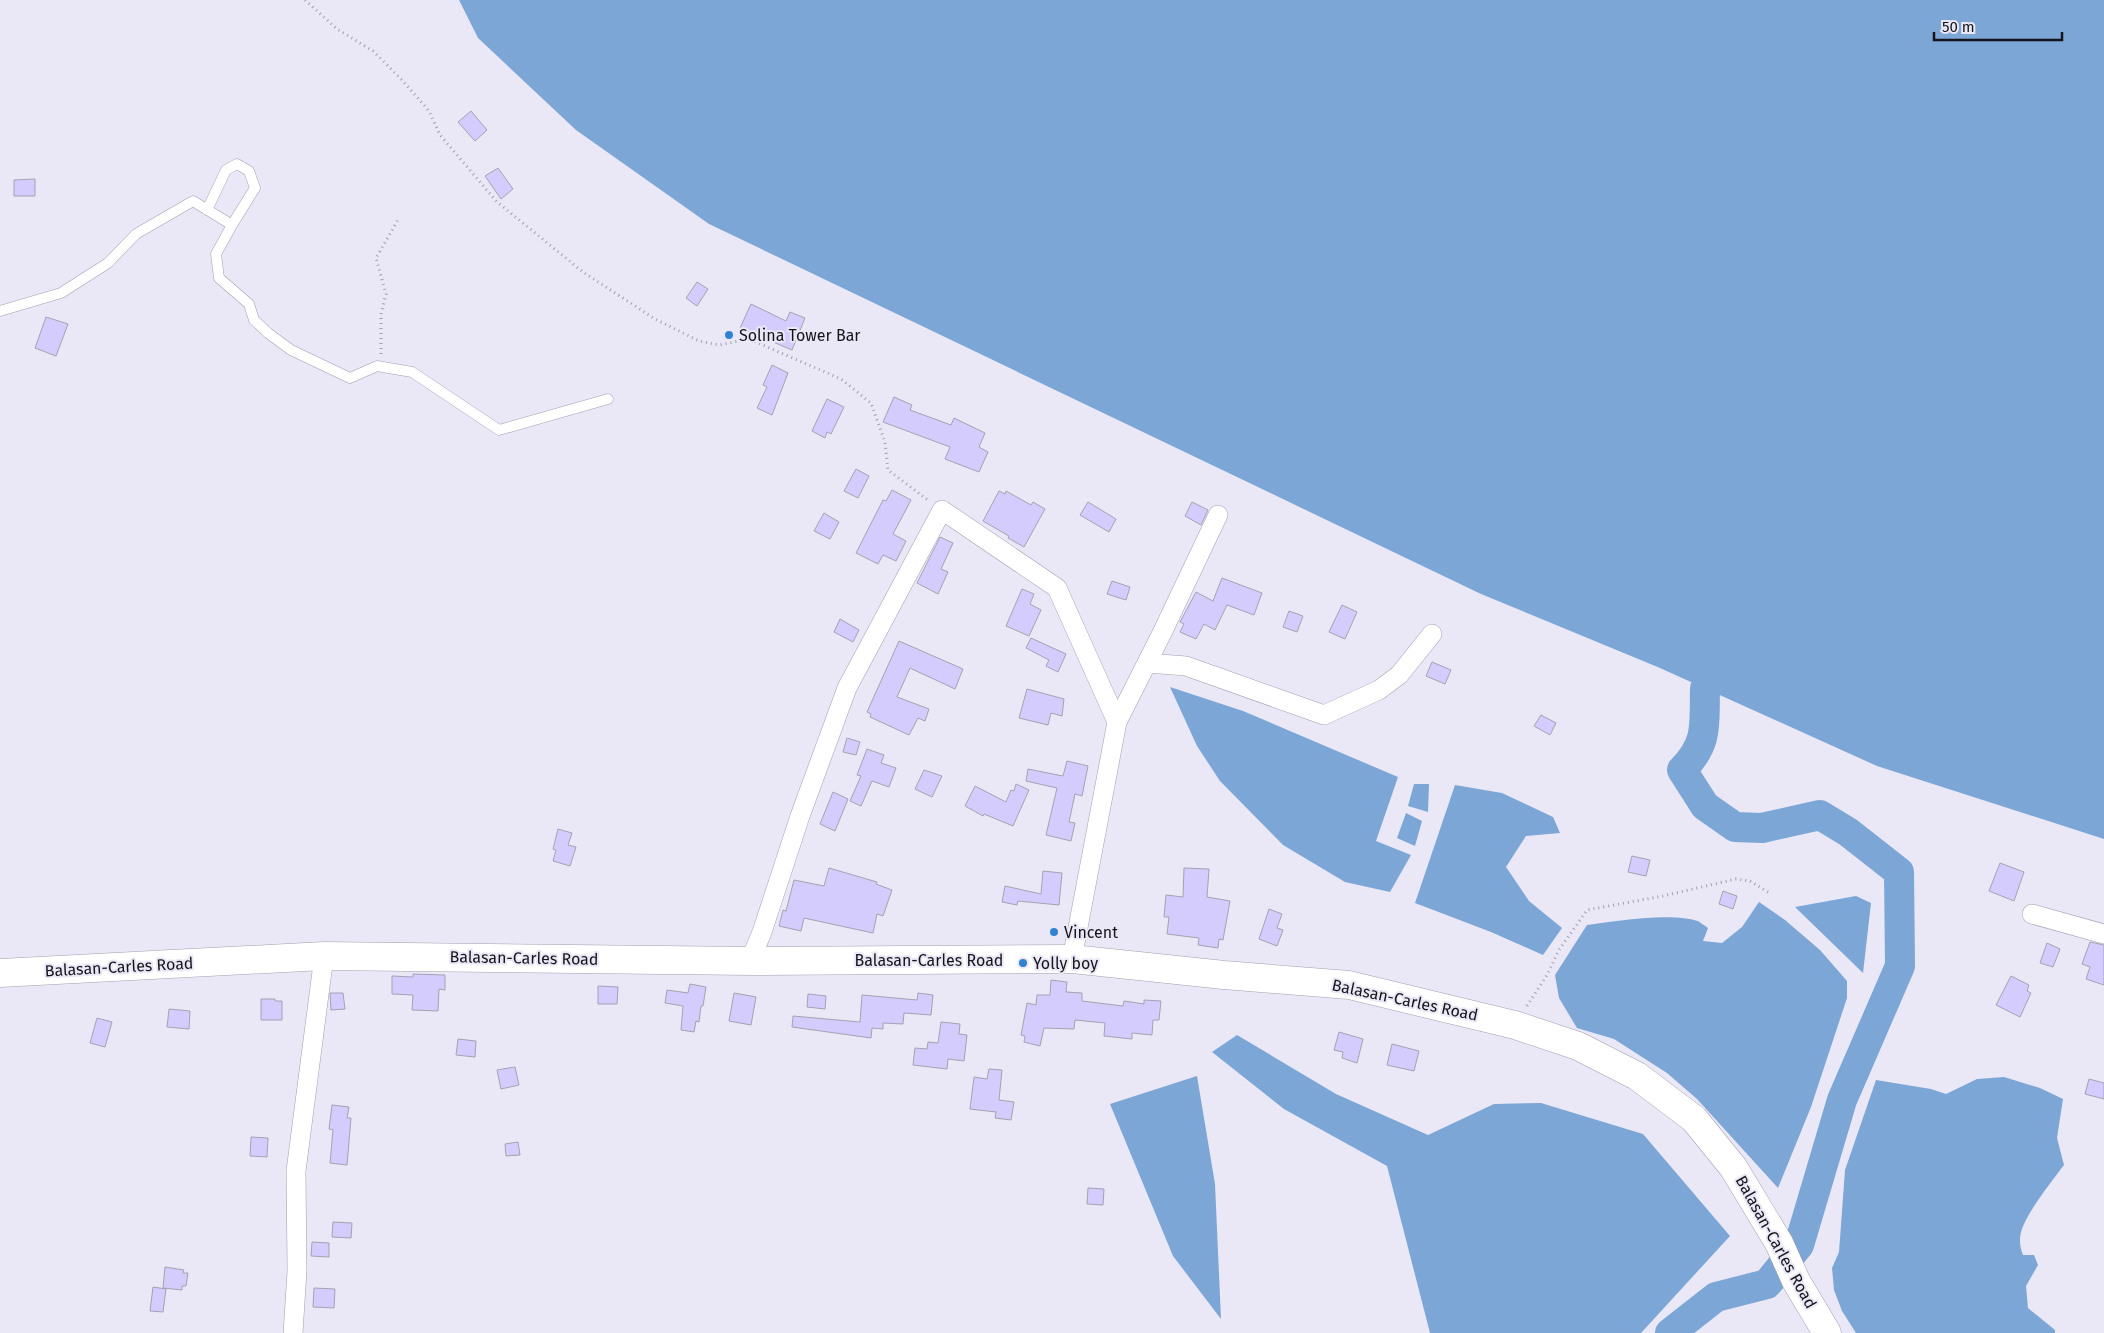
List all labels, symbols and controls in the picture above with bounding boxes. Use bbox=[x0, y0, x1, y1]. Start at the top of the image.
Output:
scale bar bbox=[1934, 10, 2062, 42]
text: 50 m bbox=[1942, 18, 1975, 36]
place label: Solina Tower Bar bbox=[739, 326, 861, 345]
marker: Solina Tower Bar bbox=[723, 329, 735, 341]
place label: Vincent bbox=[1064, 923, 1118, 942]
marker: Vincent bbox=[1048, 926, 1060, 938]
street label: Balasan-Carles Road bbox=[449, 947, 599, 969]
street label: Balasan-Carles Road bbox=[855, 951, 1003, 970]
street label: Balasan-Carles Road bbox=[44, 954, 194, 980]
place label: Yolly boy bbox=[1033, 954, 1098, 973]
marker: Yolly boy bbox=[1017, 957, 1029, 969]
street label: Balasan-Carles Road bbox=[1330, 975, 1480, 1025]
street label: Balasan-Carles Road bbox=[1732, 1172, 1820, 1312]

